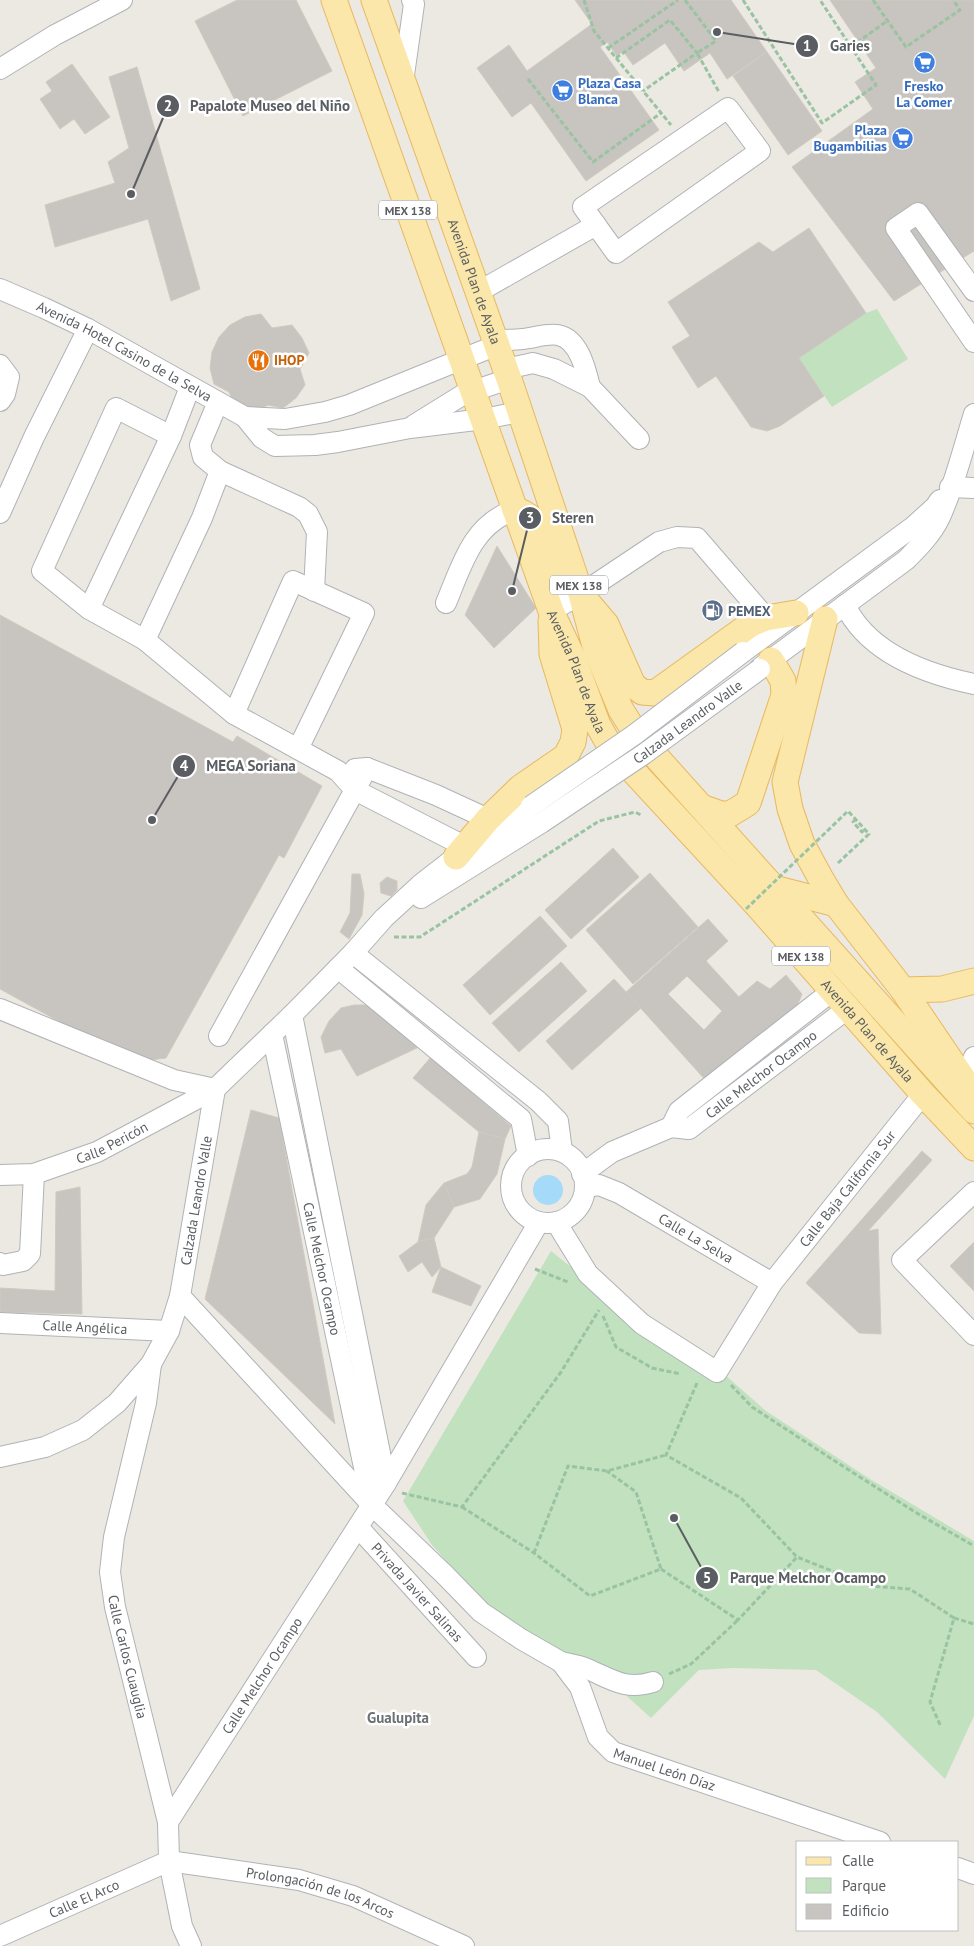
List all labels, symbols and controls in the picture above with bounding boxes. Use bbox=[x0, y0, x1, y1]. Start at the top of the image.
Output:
callout: Garies bbox=[795, 31, 880, 61]
text: 1 bbox=[803, 36, 811, 55]
text: Garies bbox=[830, 36, 870, 55]
supermarket icon: Fresko La Comer bbox=[912, 51, 936, 75]
place label: Plaza Casa Blanca bbox=[578, 74, 641, 108]
place label: Fresko La Comer bbox=[896, 77, 952, 111]
supermarket icon: Plaza Casa Blanca bbox=[550, 79, 574, 103]
callout: Papalote Museo del Niño bbox=[155, 91, 360, 121]
text: 2 bbox=[164, 96, 172, 115]
text: Papalote Museo del Niño bbox=[190, 96, 350, 115]
place label: Plaza Bugambilias bbox=[813, 121, 887, 155]
supermarket icon: Plaza Bugambilias bbox=[891, 126, 915, 150]
road number: MEX 138 bbox=[379, 200, 437, 220]
street label: Avenida Plan de Ayala bbox=[444, 217, 505, 347]
street label: Avenida Hotel Casino de la Selva bbox=[34, 297, 215, 406]
restaurant icon: IHOP bbox=[246, 348, 270, 372]
place label: IHOP bbox=[274, 351, 305, 369]
callout: Steren bbox=[517, 503, 604, 533]
text: 3 bbox=[526, 508, 534, 527]
text: Steren bbox=[552, 508, 594, 527]
road number: MEX 138 bbox=[550, 576, 608, 594]
fuel station icon: PEMEX bbox=[700, 599, 724, 623]
place label: PEMEX bbox=[728, 602, 771, 620]
street label: Avenida Plan de Ayala bbox=[543, 607, 610, 736]
street label: Calzada Leandro Valle bbox=[629, 676, 746, 768]
callout: MEGA Soriana bbox=[171, 751, 306, 781]
text: 4 bbox=[180, 756, 189, 775]
text: MEGA Soriana bbox=[206, 756, 296, 775]
road number: MEX 138 bbox=[772, 946, 830, 966]
street label: Avenida Plan de Ayala bbox=[817, 975, 918, 1086]
street label: Calle Melchor Ocampo bbox=[702, 1026, 821, 1122]
street label: Calle Pericón bbox=[74, 1118, 151, 1168]
street label: Calle Baja California Sur bbox=[795, 1126, 900, 1251]
street label: Calzada Leandro Valle bbox=[176, 1134, 216, 1267]
street label: Calle Melchor Ocampo bbox=[299, 1201, 345, 1337]
street label: Calle La Selva bbox=[655, 1209, 737, 1267]
street label: Calle Angélica bbox=[42, 1316, 128, 1338]
street label: Privada Javier Salinas bbox=[368, 1539, 467, 1646]
callout: Parque Melchor Ocampo bbox=[694, 1563, 896, 1593]
text: 5 bbox=[703, 1568, 711, 1587]
text: Parque Melchor Ocampo bbox=[730, 1568, 886, 1587]
street label: Calle Carlos Cuauglia bbox=[104, 1594, 151, 1721]
street label: Calle Melchor Ocampo bbox=[218, 1614, 306, 1737]
district label: Gualupita bbox=[367, 1708, 429, 1727]
street label: Manuel León Díaz bbox=[611, 1744, 718, 1795]
legend bbox=[796, 1841, 959, 1931]
text: Calle bbox=[842, 1851, 874, 1870]
street label: Prolongación de los Arcos bbox=[245, 1863, 397, 1922]
street label: Calle El Arco bbox=[46, 1875, 122, 1922]
text: Parque bbox=[842, 1876, 886, 1895]
text: Edificio bbox=[842, 1901, 889, 1920]

